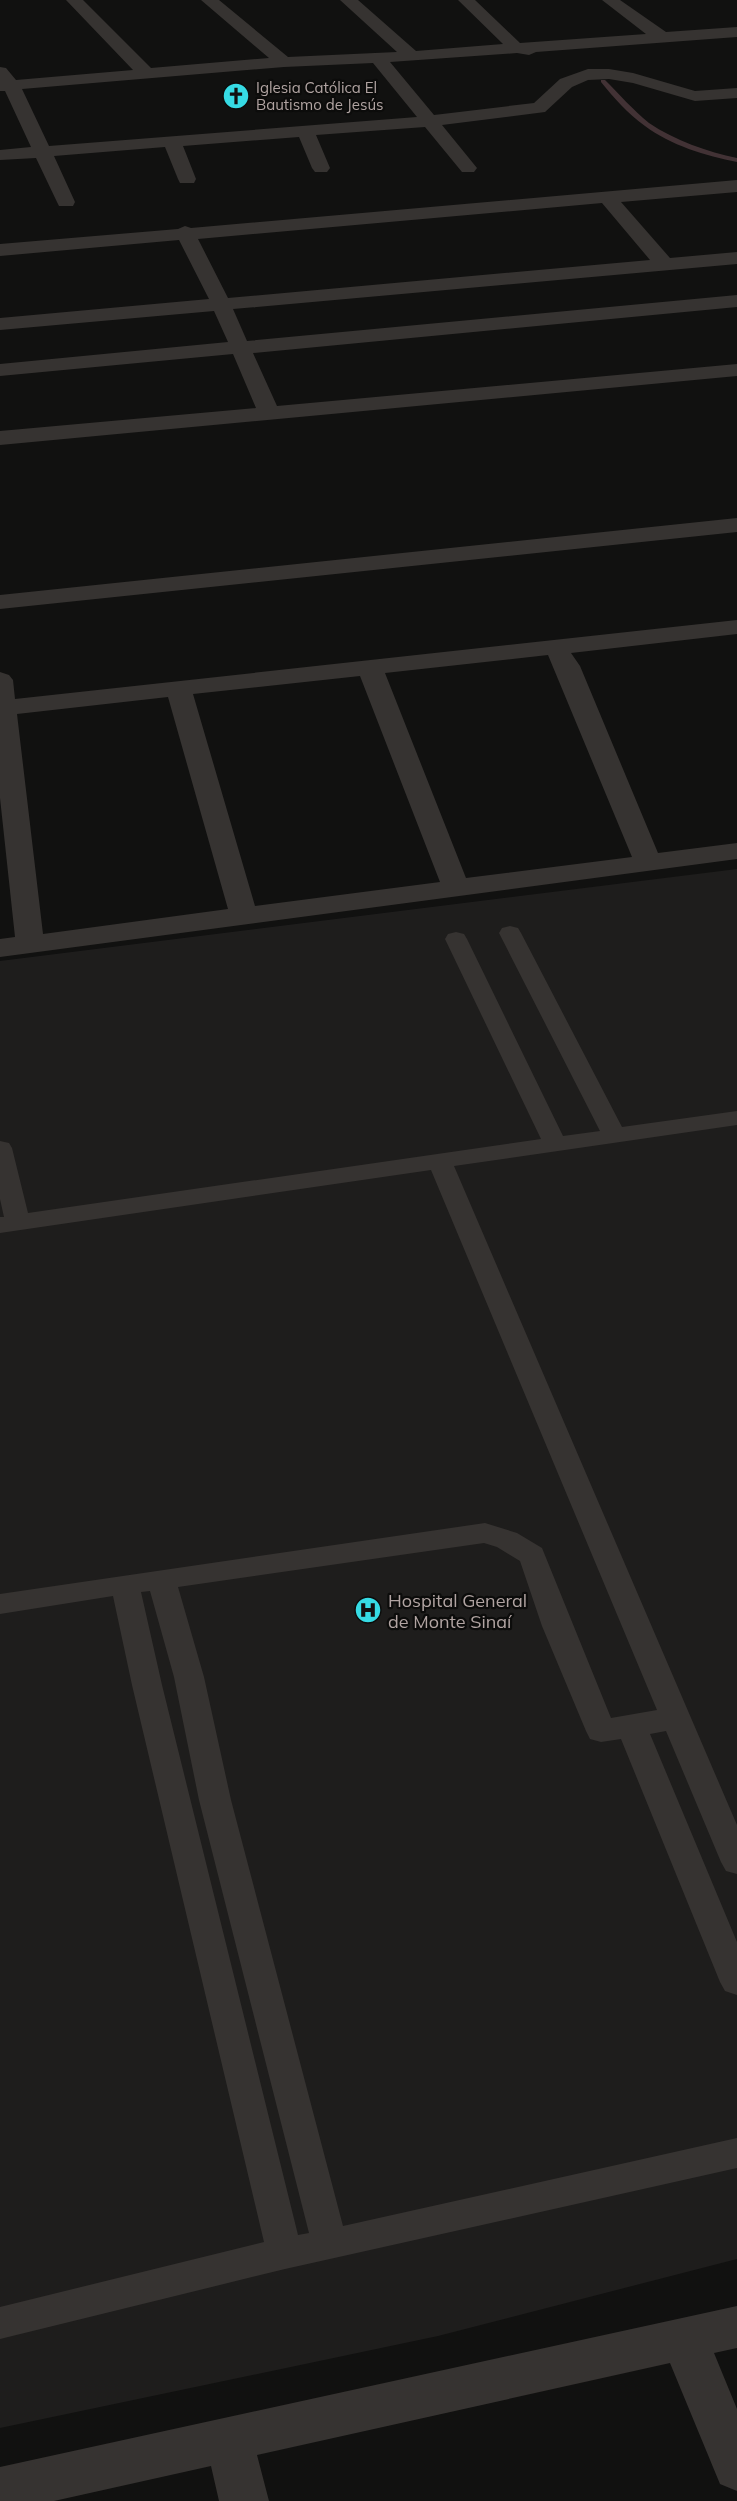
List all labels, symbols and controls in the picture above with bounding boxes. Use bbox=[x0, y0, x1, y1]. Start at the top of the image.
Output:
place label: Iglesia Católica El Bautismo de Jesús bbox=[256, 78, 383, 114]
church icon: Iglesia Católica El Bautismo de Jesús bbox=[221, 81, 251, 111]
place label: Hospital General de Monte Sinaí bbox=[388, 1589, 527, 1633]
hospital icon: Hospital General de Monte Sinaí bbox=[353, 1595, 383, 1625]

